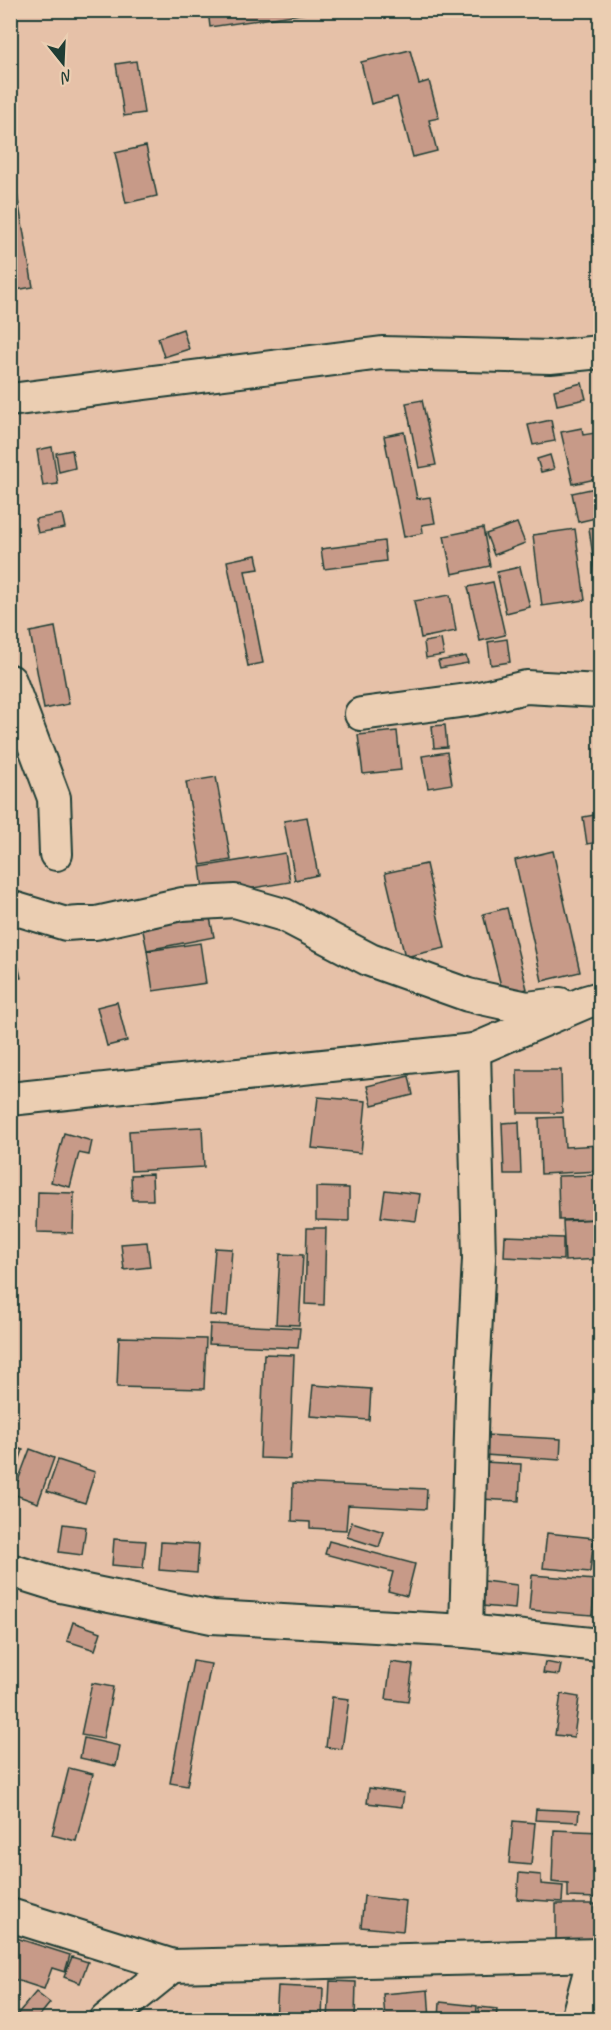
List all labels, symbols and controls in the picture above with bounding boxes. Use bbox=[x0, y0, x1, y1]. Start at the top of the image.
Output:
north arrow bbox=[33, 33, 93, 93]
text: N bbox=[57, 65, 75, 88]

